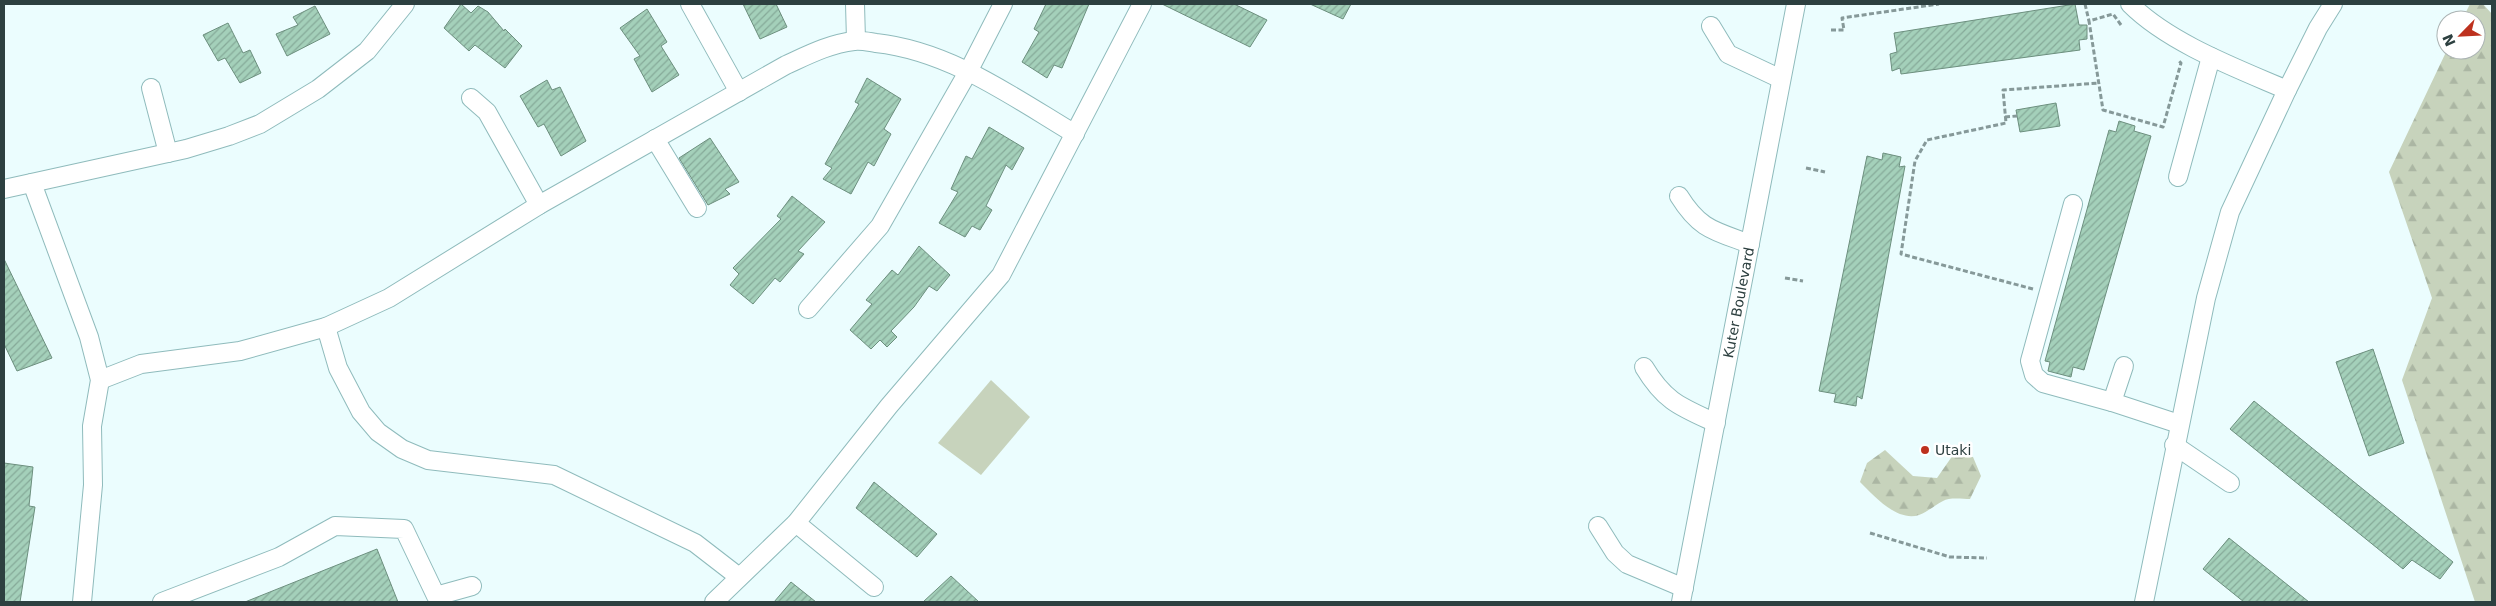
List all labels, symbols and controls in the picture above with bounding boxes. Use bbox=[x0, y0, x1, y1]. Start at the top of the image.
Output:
north arrow bbox=[2436, 10, 2486, 60]
text: N bbox=[2439, 32, 2459, 49]
street label: Kuter Boulevard bbox=[1720, 246, 1757, 359]
place label: Utaki bbox=[1935, 442, 1971, 458]
marker: Utaki bbox=[1919, 444, 1931, 456]

